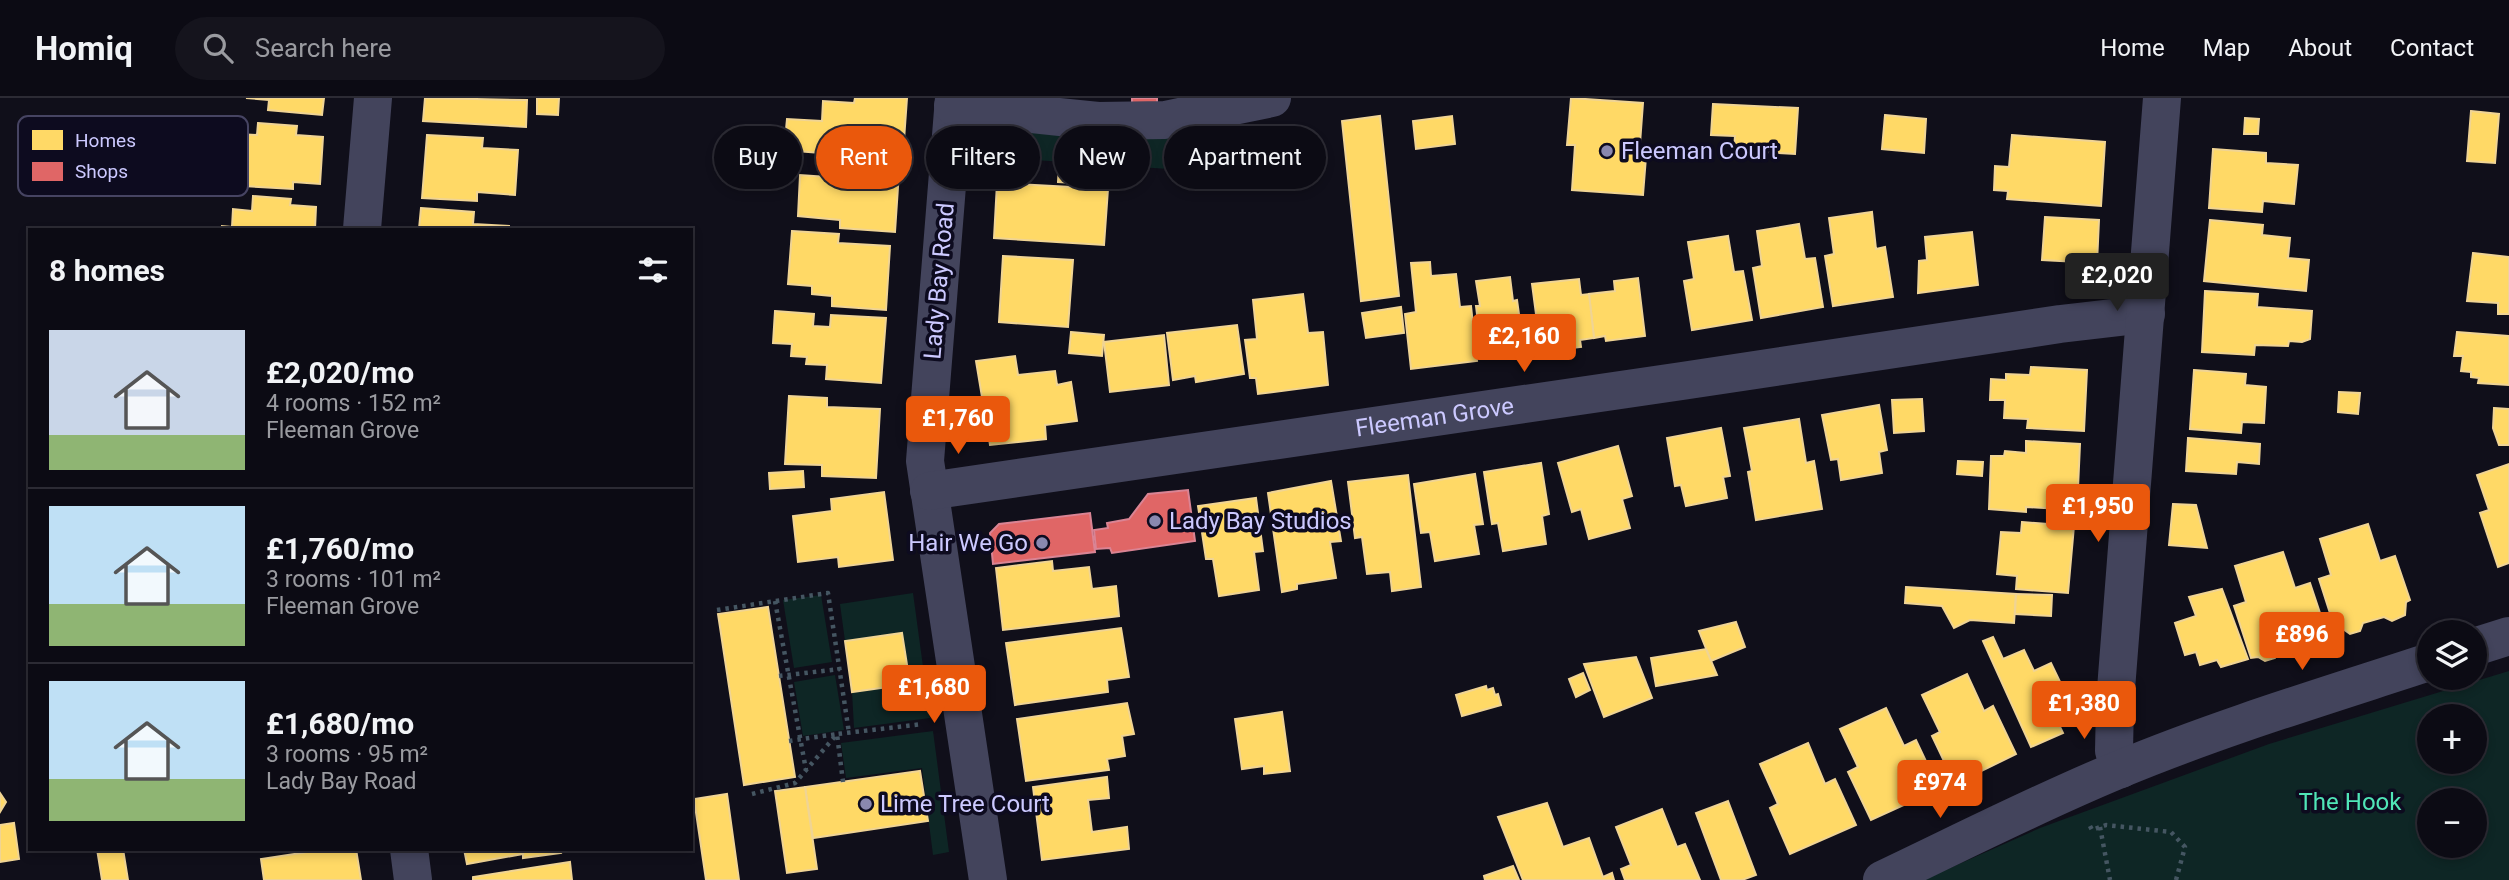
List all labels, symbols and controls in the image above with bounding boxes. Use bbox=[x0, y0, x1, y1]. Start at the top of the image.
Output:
search box bbox=[175, 17, 665, 80]
text: Homiq bbox=[35, 29, 133, 68]
icon: search bbox=[199, 29, 237, 67]
text: Search here bbox=[255, 33, 392, 63]
text: Home bbox=[2100, 34, 2165, 62]
text: Map bbox=[2203, 34, 2250, 62]
text: About bbox=[2288, 34, 2352, 62]
text: Contact bbox=[2390, 34, 2474, 62]
legend bbox=[18, 116, 248, 196]
chip: Buy bbox=[714, 126, 802, 189]
chip: Rent bbox=[816, 126, 912, 189]
chip: Filters bbox=[926, 126, 1040, 189]
chip: New bbox=[1054, 126, 1150, 189]
chip: Apartment bbox=[1164, 126, 1326, 189]
text: Homes bbox=[75, 129, 136, 152]
place label: Fleeman Court bbox=[1621, 137, 1778, 165]
marker: Fleeman Court bbox=[1599, 143, 1615, 159]
text: Shops bbox=[75, 160, 128, 183]
street label: Lady Bay Road bbox=[918, 202, 960, 360]
icon: filters bbox=[634, 251, 672, 289]
text: 8 homes bbox=[49, 253, 165, 288]
pin: £2,020 bbox=[2060, 254, 2174, 313]
text: £2,020 bbox=[2081, 262, 2153, 289]
pin: £2,160 bbox=[1467, 314, 1581, 374]
text: £2,160 bbox=[1488, 323, 1560, 350]
text: £2,020/mo bbox=[266, 355, 414, 390]
icon: home bbox=[105, 358, 189, 442]
text: 4 rooms · 152 m² bbox=[266, 390, 441, 417]
street label: Fleeman Grove bbox=[1353, 392, 1516, 443]
pin: £1,760 bbox=[901, 396, 1015, 456]
text: £1,760 bbox=[922, 405, 994, 432]
text: Fleeman Grove bbox=[266, 417, 419, 444]
pin: £1,950 bbox=[2041, 484, 2155, 544]
text: £1,950 bbox=[2062, 493, 2134, 520]
place label: Lady Bay Studios bbox=[1169, 507, 1352, 535]
marker: Lady Bay Studios bbox=[1147, 513, 1163, 529]
place label: Hair We Go bbox=[908, 529, 1028, 557]
text: £1,760/mo bbox=[266, 531, 414, 566]
icon: home bbox=[105, 534, 189, 618]
marker: Hair We Go bbox=[1034, 535, 1050, 551]
text: 3 rooms · 101 m² bbox=[266, 566, 441, 593]
text: Fleeman Grove bbox=[266, 593, 419, 620]
pin: £896 bbox=[2261, 612, 2343, 672]
map controls bbox=[2417, 620, 2487, 858]
button: layers bbox=[2417, 620, 2487, 690]
text: £896 bbox=[2275, 621, 2329, 648]
pin: £1,680 bbox=[877, 666, 991, 725]
text: £1,680 bbox=[898, 674, 970, 701]
pin: £1,380 bbox=[2027, 682, 2141, 741]
text: £1,380 bbox=[2048, 690, 2120, 717]
button: + bbox=[2417, 704, 2487, 774]
text: £1,680/mo bbox=[266, 706, 414, 741]
icon: home bbox=[105, 709, 189, 793]
text: 3 rooms · 95 m² bbox=[266, 741, 428, 768]
pin: £974 bbox=[1899, 760, 1981, 820]
text: Lady Bay Road bbox=[266, 768, 417, 795]
text: £974 bbox=[1913, 769, 1967, 796]
park label: The Hook bbox=[2299, 788, 2402, 816]
button: − bbox=[2417, 788, 2487, 858]
place label: Lime Tree Court bbox=[880, 790, 1050, 818]
marker: Lime Tree Court bbox=[858, 796, 874, 812]

